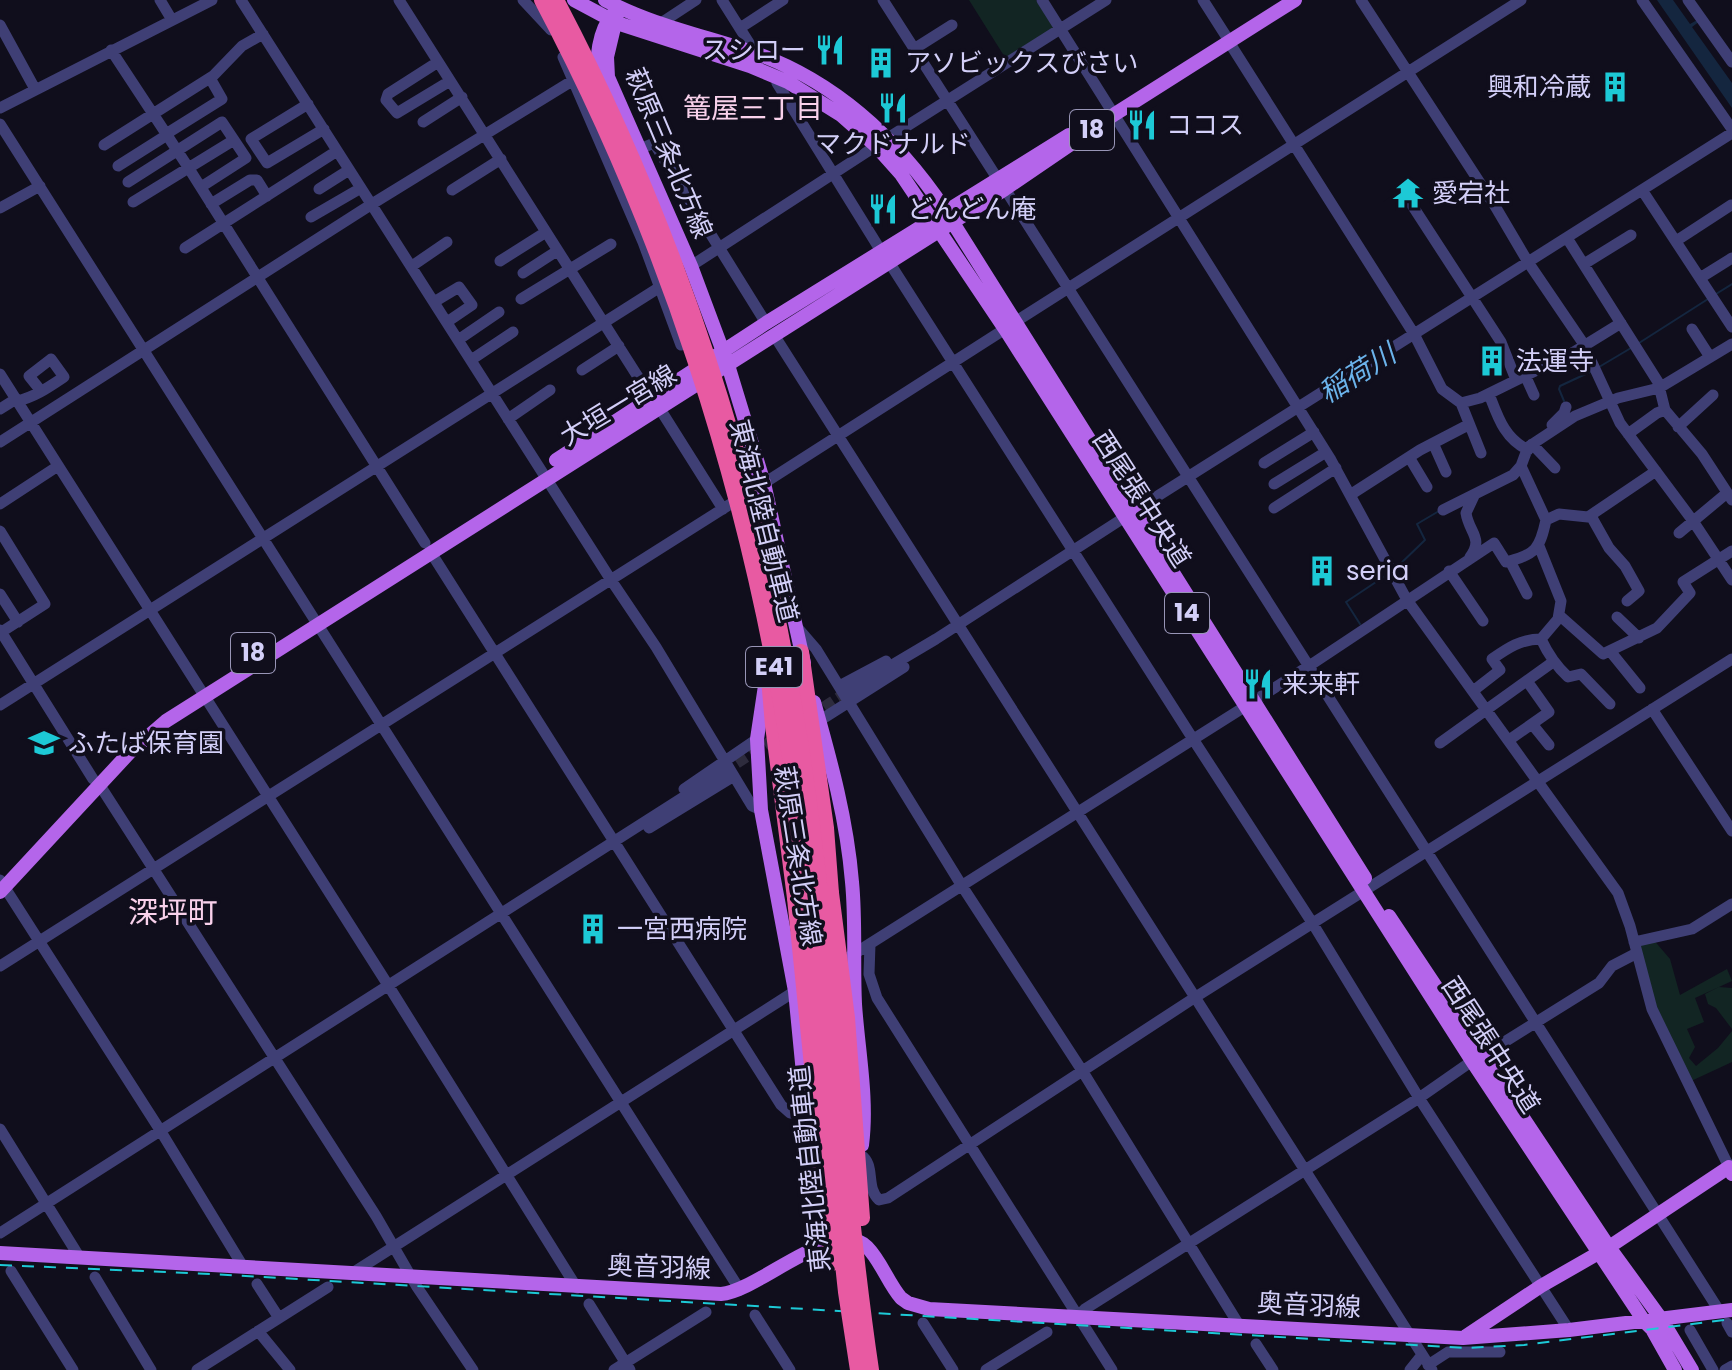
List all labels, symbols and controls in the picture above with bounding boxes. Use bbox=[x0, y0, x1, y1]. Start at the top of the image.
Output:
place label: スシロー bbox=[702, 32, 806, 68]
restaurant icon: スシロー bbox=[813, 33, 847, 67]
place label: アソビックスびさい bbox=[905, 45, 1138, 81]
building icon: アソビックスびさい bbox=[864, 46, 898, 80]
street label: 萩原三条北方線 bbox=[617, 62, 721, 244]
place label: 興和冷蔵 bbox=[1487, 69, 1591, 105]
building icon: 興和冷蔵 bbox=[1598, 70, 1632, 104]
district label: 篭屋三丁目 bbox=[683, 89, 823, 128]
restaurant icon: マクドナルド bbox=[876, 91, 910, 125]
place label: ココス bbox=[1166, 107, 1244, 143]
restaurant icon: ココス bbox=[1125, 108, 1159, 142]
road number: 18 bbox=[1070, 110, 1114, 150]
place label: マクドナルド bbox=[815, 126, 971, 162]
place label: 愛宕社 bbox=[1432, 175, 1510, 211]
temple icon: 愛宕社 bbox=[1391, 176, 1425, 210]
place label: どんどん庵 bbox=[907, 191, 1036, 227]
restaurant icon: どんどん庵 bbox=[866, 192, 900, 226]
water label: 稲荷川 bbox=[1311, 333, 1406, 412]
place label: 法運寺 bbox=[1516, 343, 1594, 379]
building icon: 法運寺 bbox=[1475, 344, 1509, 378]
street label: 大垣一宮線 bbox=[553, 356, 683, 454]
street label: 東海北陸自動車道 bbox=[721, 416, 807, 626]
street label: 西尾張中央道 bbox=[1084, 424, 1200, 574]
place label: seria bbox=[1346, 553, 1409, 589]
building icon: seria bbox=[1305, 554, 1339, 588]
road number: 14 bbox=[1165, 593, 1209, 633]
road number: 18 bbox=[231, 633, 275, 673]
road number: E41 bbox=[746, 647, 802, 687]
place label: 来来軒 bbox=[1282, 666, 1360, 702]
restaurant icon: 来来軒 bbox=[1241, 667, 1275, 701]
place label: ふたば保育園 bbox=[68, 725, 224, 761]
school or university icon: ふたば保育園 bbox=[27, 726, 61, 760]
street label: 萩原三条北方線 bbox=[766, 763, 830, 949]
district label: 深坪町 bbox=[128, 891, 218, 934]
place label: 一宮西病院 bbox=[617, 911, 747, 947]
building icon: 一宮西病院 bbox=[576, 912, 610, 946]
street label: 西尾張中央道 bbox=[1433, 970, 1549, 1120]
street label: 東海北陸自動車道 bbox=[781, 1064, 839, 1274]
street label: 奥音羽線 bbox=[606, 1247, 712, 1287]
street label: 奥音羽線 bbox=[1256, 1284, 1362, 1326]

